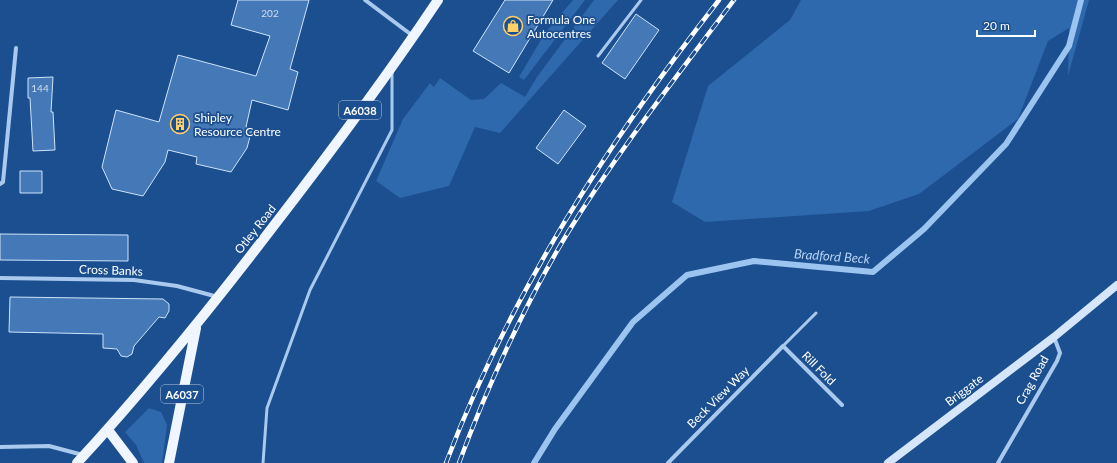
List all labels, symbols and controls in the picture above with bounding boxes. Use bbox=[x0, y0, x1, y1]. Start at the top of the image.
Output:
house number: 202 bbox=[261, 7, 279, 19]
place label: Formula One Autocentres bbox=[527, 12, 595, 41]
scale bar bbox=[977, 12, 1035, 38]
shop icon: Formula One Autocentres bbox=[502, 15, 524, 37]
text: 20 m bbox=[983, 18, 1010, 33]
house number: 144 bbox=[31, 82, 49, 94]
road number: A6038 bbox=[339, 101, 381, 119]
place label: Shipley Resource Centre bbox=[194, 110, 281, 139]
building icon: Shipley Resource Centre bbox=[169, 113, 191, 135]
street label: Otley Road bbox=[231, 201, 279, 257]
water label: Bradford Beck bbox=[793, 245, 871, 267]
street label: Cross Banks bbox=[79, 261, 143, 279]
street label: Rill Fold bbox=[799, 348, 839, 388]
street label: Crag Road bbox=[1012, 353, 1052, 407]
street label: Beck View Way bbox=[684, 362, 753, 431]
street label: Briggate bbox=[942, 371, 986, 409]
road number: A6037 bbox=[161, 385, 203, 403]

